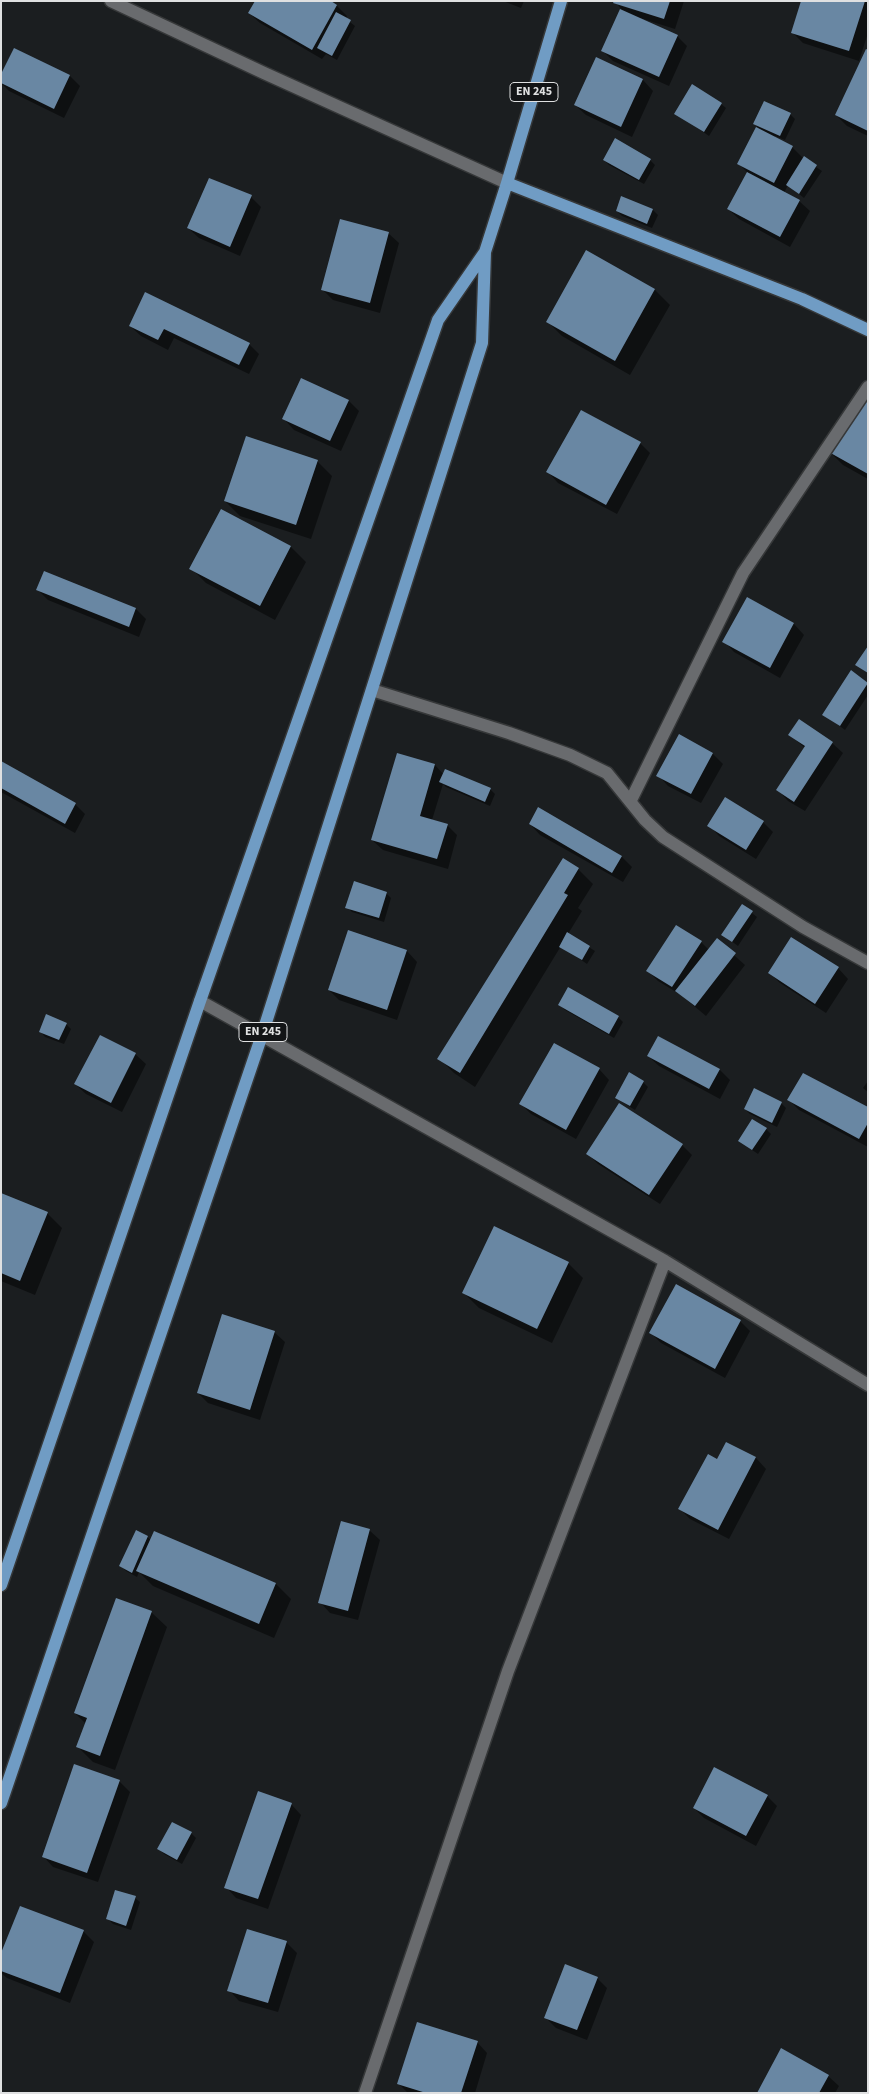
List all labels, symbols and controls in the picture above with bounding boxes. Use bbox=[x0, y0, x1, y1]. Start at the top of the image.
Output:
road number: EN 245 bbox=[510, 82, 558, 101]
road number: EN 245 bbox=[239, 1022, 287, 1042]

